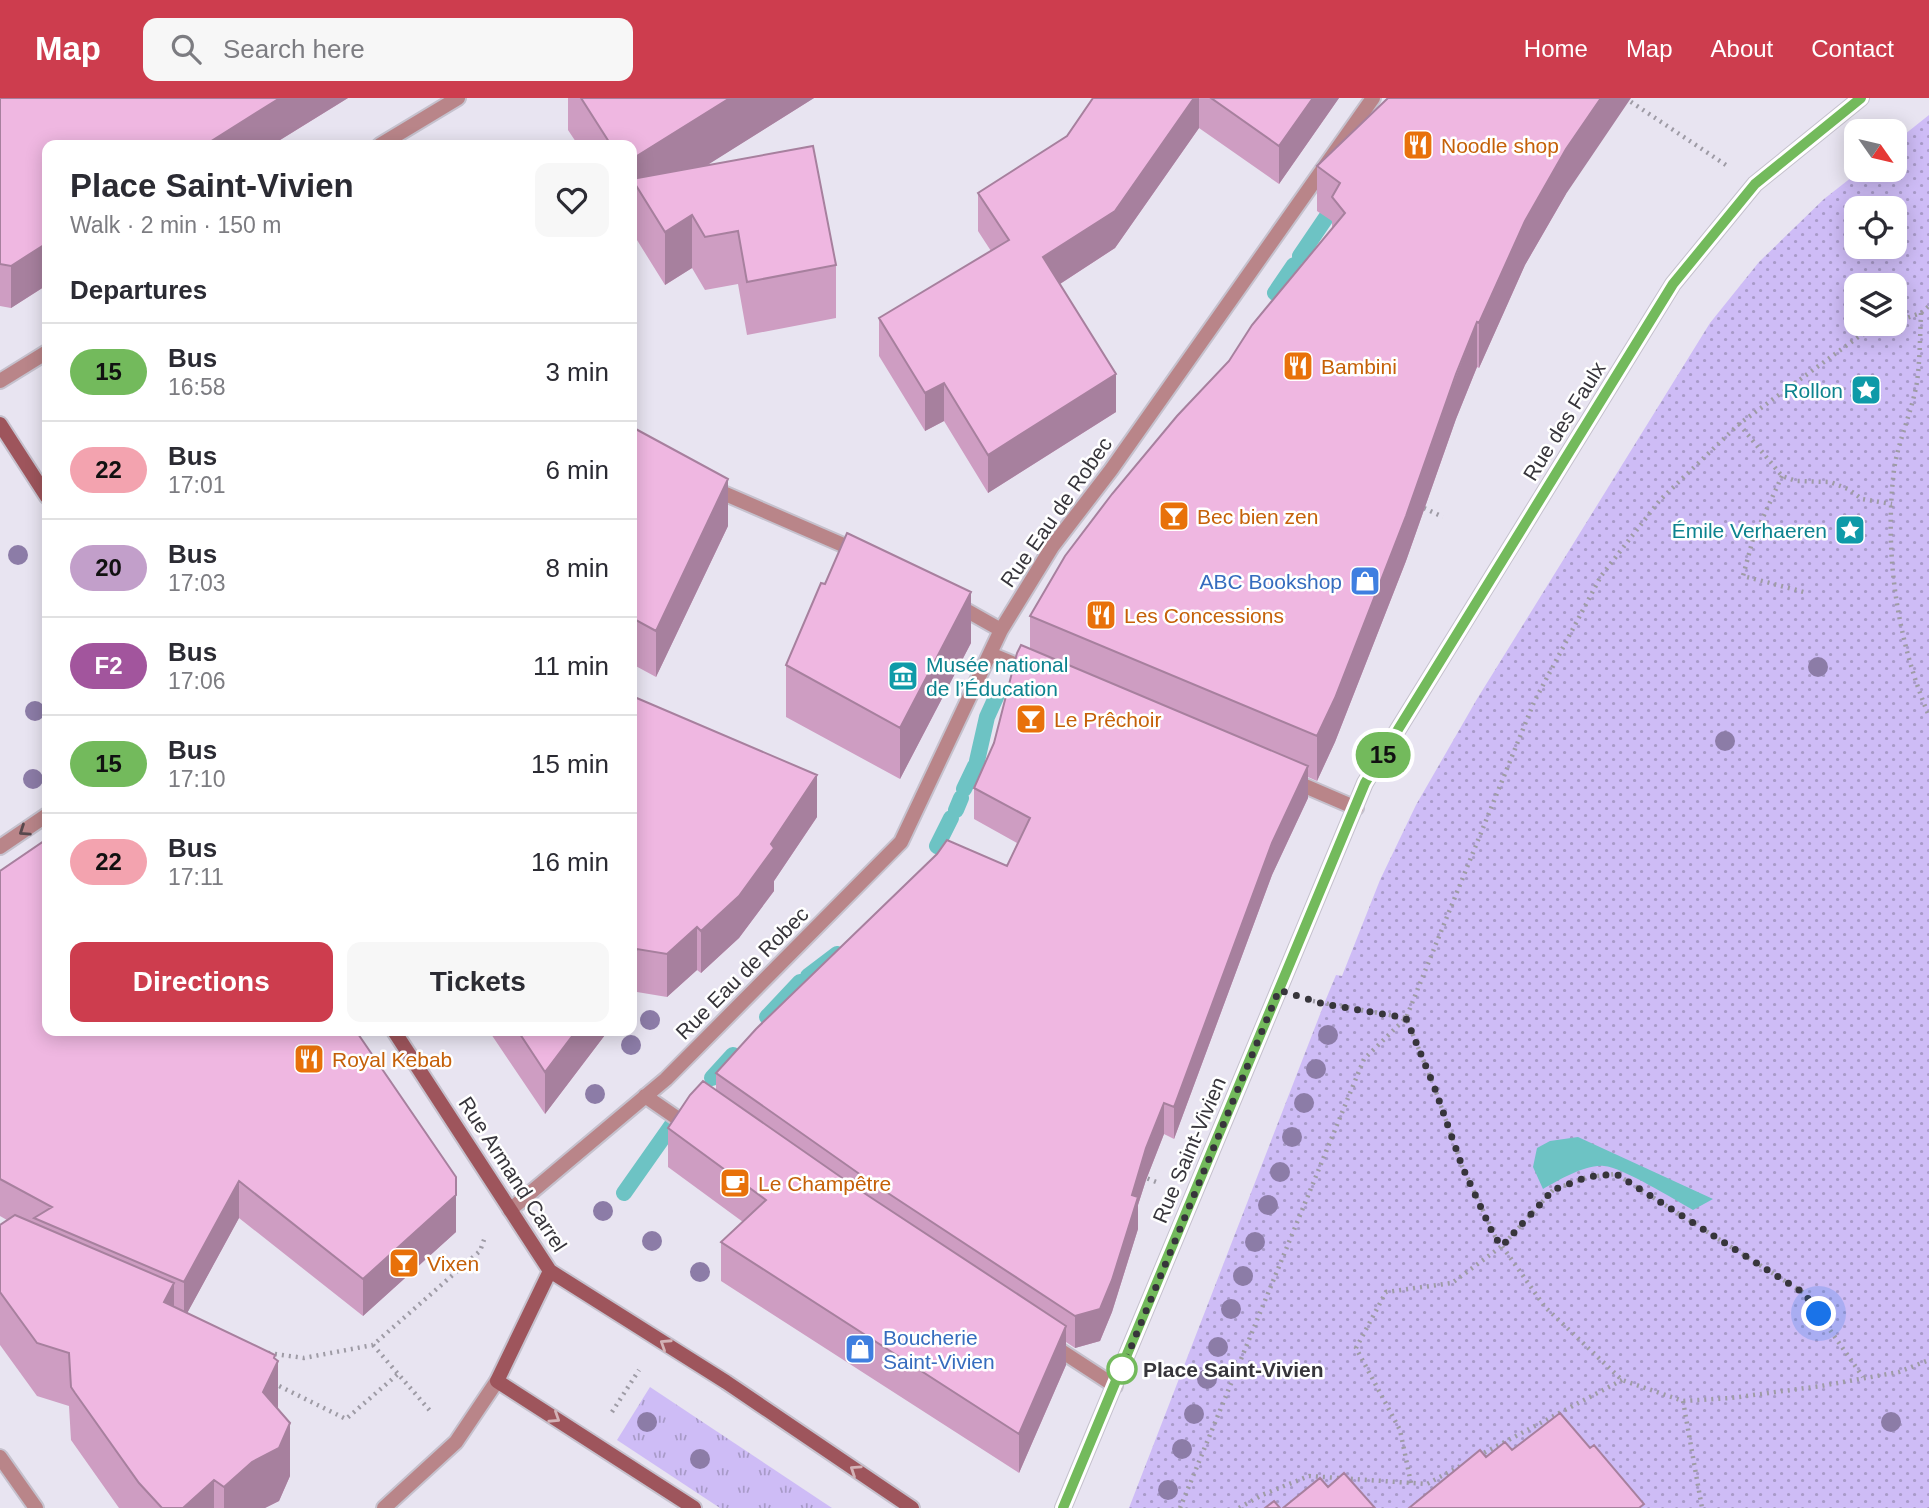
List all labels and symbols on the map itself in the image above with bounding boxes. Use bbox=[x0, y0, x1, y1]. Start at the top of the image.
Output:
north arrow bbox=[1844, 119, 1908, 182]
restaurant icon: Noodle shop bbox=[1401, 128, 1435, 162]
place label: Noodle shop bbox=[1441, 134, 1559, 157]
restaurant icon: Bambini bbox=[1281, 349, 1315, 383]
place label: Bambini bbox=[1321, 355, 1397, 378]
street label: Rue des Faulx bbox=[1518, 357, 1610, 485]
place icon: Rollon bbox=[1849, 373, 1883, 407]
place label: Rollon bbox=[1783, 379, 1843, 402]
street label: Rue Eau de Robec bbox=[996, 433, 1116, 591]
bar icon: Bec bien zen bbox=[1157, 499, 1191, 533]
place label: Bec bien zen bbox=[1197, 505, 1318, 528]
place icon: Émile Verhaeren bbox=[1833, 513, 1867, 547]
place label: Émile Verhaeren bbox=[1672, 519, 1827, 542]
shop icon: ABC Bookshop bbox=[1348, 564, 1382, 598]
place label: ABC Bookshop bbox=[1200, 570, 1342, 593]
restaurant icon: Les Concessions bbox=[1084, 598, 1118, 632]
place label: Les Concessions bbox=[1124, 604, 1284, 627]
place label: Musée national de l’Éducation bbox=[926, 653, 1068, 700]
museum icon: Musée national de l’Éducation bbox=[886, 659, 920, 693]
bar icon: Le Prêchoir bbox=[1014, 702, 1048, 736]
place label: Le Prêchoir bbox=[1054, 708, 1161, 731]
line badge: 15 bbox=[1352, 732, 1414, 778]
one-way arrow bbox=[18, 823, 31, 836]
street label: Rue Eau de Robec bbox=[671, 902, 813, 1044]
restaurant icon: Royal Kebab bbox=[292, 1042, 326, 1076]
place label: Royal Kebab bbox=[332, 1048, 452, 1071]
street label: Rue Saint-Vivien bbox=[1148, 1074, 1230, 1226]
street label: Rue Armand Carrel bbox=[454, 1092, 572, 1256]
cafe icon: Le Champêtre bbox=[718, 1166, 752, 1200]
place label: Le Champêtre bbox=[758, 1172, 891, 1195]
bar icon: Vixen bbox=[387, 1246, 421, 1280]
place label: Vixen bbox=[427, 1252, 479, 1275]
your location bbox=[1801, 1296, 1836, 1331]
place label: Boucherie Saint-Vivien bbox=[883, 1326, 995, 1373]
shop icon: Boucherie Saint-Vivien bbox=[843, 1332, 877, 1366]
one-way arrow bbox=[660, 1339, 673, 1352]
marker: Place Saint-Vivien bbox=[1107, 1354, 1137, 1384]
place label: Place Saint-Vivien bbox=[1143, 1358, 1324, 1381]
one-way arrow bbox=[547, 1409, 560, 1422]
one-way arrow bbox=[850, 1466, 863, 1478]

